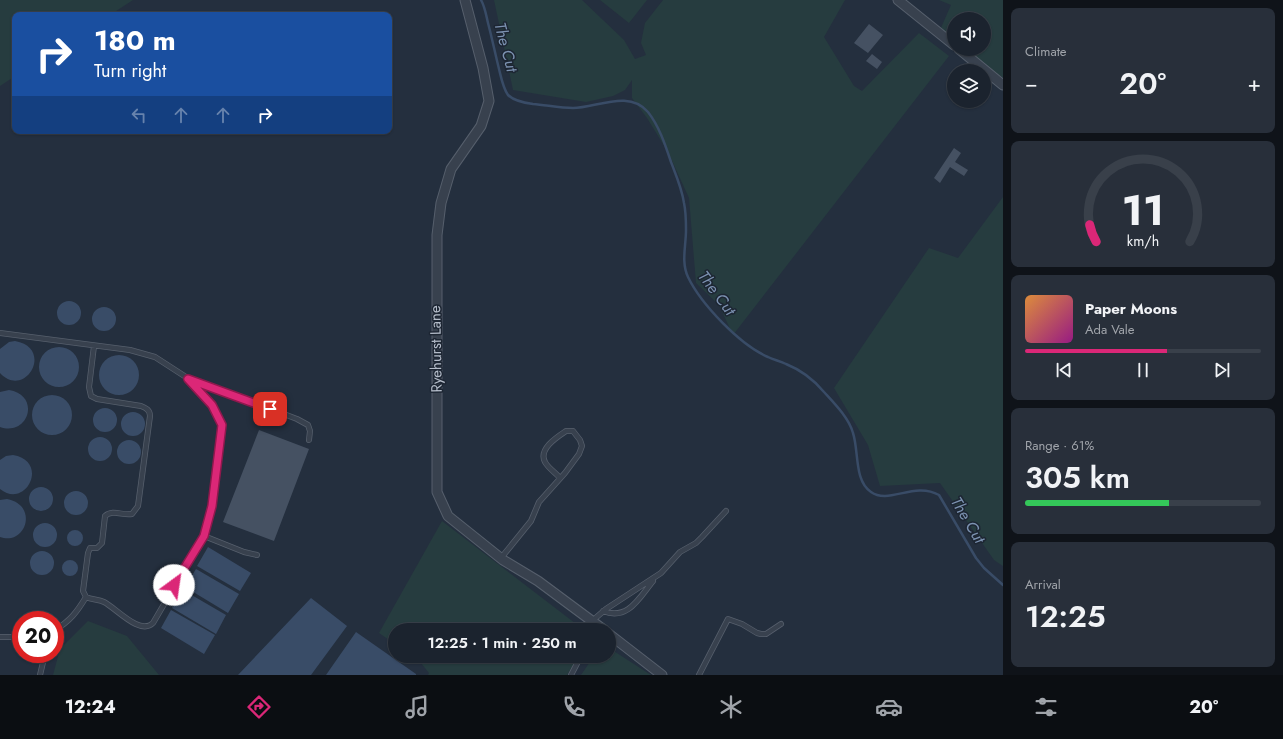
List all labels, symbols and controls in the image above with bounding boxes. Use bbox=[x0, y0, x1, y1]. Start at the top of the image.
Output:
map controls bbox=[947, 12, 991, 108]
button: sound bbox=[947, 12, 991, 56]
text: 180 m bbox=[94, 20, 176, 61]
water label: The Cut bbox=[488, 20, 524, 76]
icon: right bbox=[28, 28, 80, 80]
text: Climate bbox=[1025, 42, 1066, 61]
text: Turn right bbox=[94, 58, 166, 84]
text: 20° bbox=[1119, 62, 1166, 105]
button: layers bbox=[947, 64, 991, 108]
text: − bbox=[1025, 67, 1038, 99]
text: + bbox=[1247, 67, 1261, 99]
icon: left bbox=[128, 104, 150, 126]
icon: ahead bbox=[170, 104, 192, 126]
icon: ahead bbox=[212, 104, 234, 126]
icon: right bbox=[254, 104, 276, 126]
text: 11 bbox=[1122, 180, 1164, 241]
text: km/h bbox=[1127, 231, 1159, 251]
water label: The Cut bbox=[693, 266, 742, 321]
text: Paper Moons bbox=[1085, 298, 1177, 320]
street label: Ryehurst Lane bbox=[424, 305, 448, 393]
text: Ada Vale bbox=[1085, 320, 1134, 339]
icon: previous bbox=[1053, 359, 1075, 381]
icon: pause bbox=[1132, 359, 1154, 381]
icon: next bbox=[1211, 359, 1233, 381]
pin bbox=[253, 392, 287, 426]
icon: arrive bbox=[259, 398, 281, 420]
text: Range · 61% bbox=[1025, 436, 1094, 455]
text: 305 km bbox=[1025, 456, 1130, 499]
water label: The Cut bbox=[945, 492, 992, 549]
position arrow bbox=[153, 564, 195, 606]
text: Arrival bbox=[1025, 575, 1061, 594]
text: 12:25 bbox=[1025, 595, 1106, 638]
speed limit sign: 20 bbox=[12, 611, 64, 663]
text: 12:25 · 1 min · 250 m bbox=[427, 632, 577, 654]
icon: directions bbox=[245, 693, 273, 721]
icon: music bbox=[403, 693, 431, 721]
icon: phone bbox=[560, 693, 588, 721]
icon: climate bbox=[717, 693, 745, 721]
icon: car bbox=[875, 693, 903, 721]
icon: filters bbox=[1032, 693, 1060, 721]
text: 12:24 bbox=[65, 694, 116, 720]
text: 20° bbox=[1189, 694, 1218, 720]

